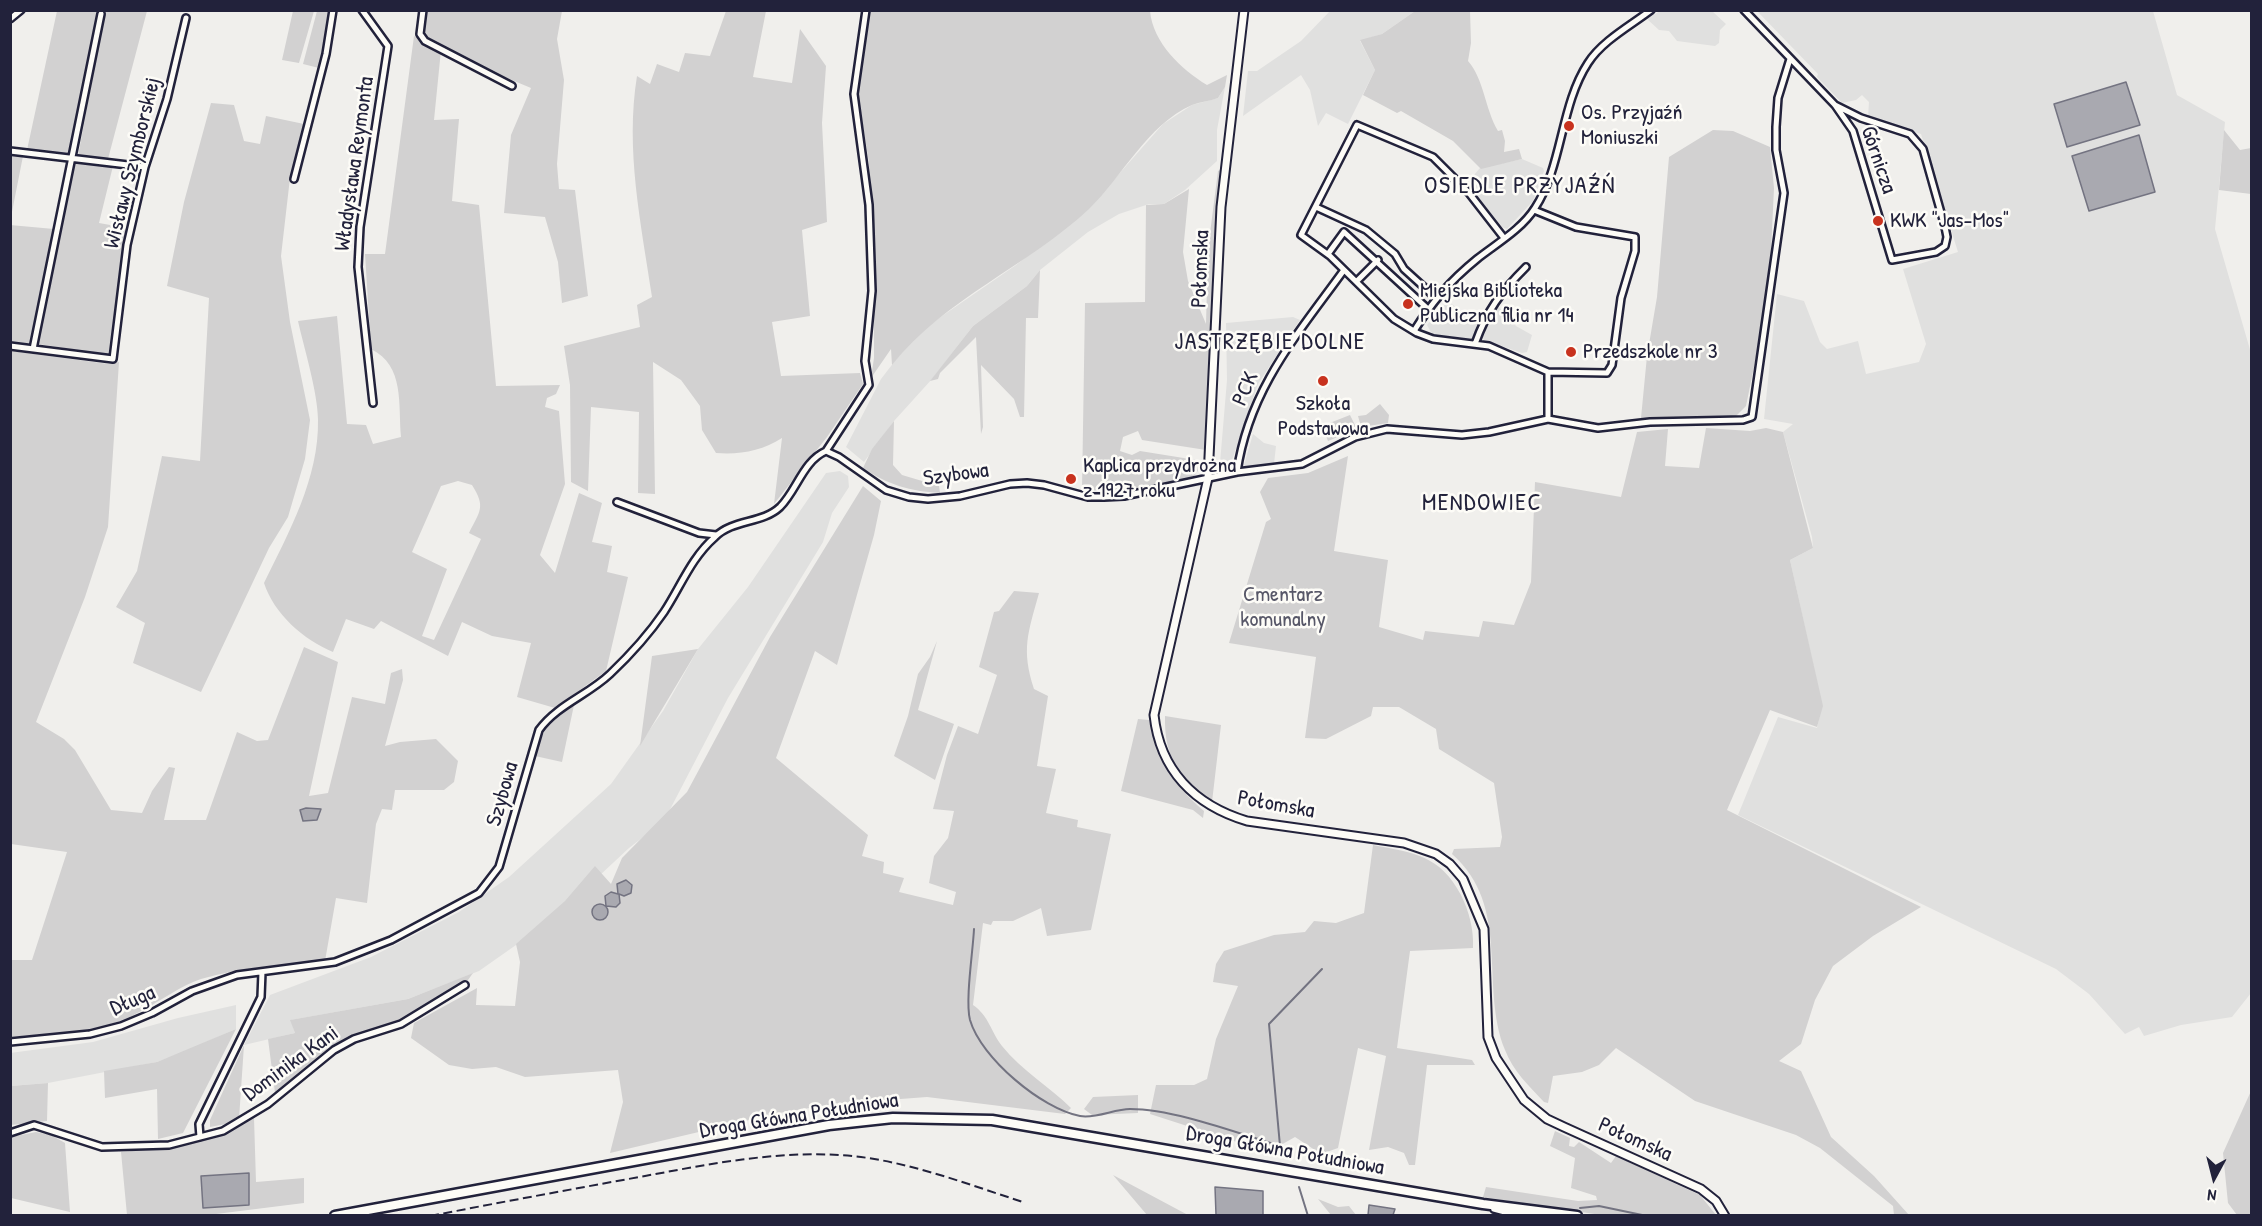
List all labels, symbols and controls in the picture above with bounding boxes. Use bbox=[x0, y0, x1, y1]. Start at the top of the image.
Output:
street label: Wisławy Szymborskiej bbox=[99, 75, 167, 251]
street label: Władysława Reymonta bbox=[330, 75, 380, 253]
place label: Os. Przyjaźń Moniuszki bbox=[1581, 100, 1682, 152]
marker: Os. Przyjaźń Moniuszki bbox=[1562, 119, 1576, 133]
street label: Górnicza bbox=[1854, 123, 1902, 197]
district label: OSIEDLE PRZYJAŹŃ bbox=[1424, 173, 1616, 201]
place label: KWK "Jas-Mos" bbox=[1890, 208, 2010, 234]
marker: KWK "Jas-Mos" bbox=[1871, 214, 1885, 228]
street label: Połomska bbox=[1186, 230, 1216, 308]
place label: Miejska Biblioteka Publiczna filia nr 14 bbox=[1420, 278, 1574, 330]
marker: Miejska Biblioteka Publiczna filia nr 14 bbox=[1401, 297, 1415, 311]
district label: JASTRZĘBIE DOLNE bbox=[1174, 329, 1366, 357]
place label: Przedszkole nr 3 bbox=[1583, 339, 1718, 365]
marker: Przedszkole nr 3 bbox=[1564, 345, 1578, 359]
street label: PCK bbox=[1227, 368, 1265, 410]
marker: Szkoła Podstawowa bbox=[1316, 374, 1330, 388]
place label: Szkoła Podstawowa bbox=[1278, 391, 1368, 442]
place label: Kaplica przydrożna z 1927 roku bbox=[1083, 453, 1236, 505]
street label: Szybowa bbox=[922, 457, 990, 493]
marker: Kaplica przydrożna z 1927 roku bbox=[1064, 472, 1078, 486]
district label: MENDOWIEC bbox=[1422, 490, 1542, 518]
park label: Cmentarz komunalny bbox=[1240, 582, 1326, 634]
street label: Szybowa bbox=[481, 759, 525, 829]
street label: Połomska bbox=[1235, 785, 1317, 825]
street label: Długa bbox=[107, 980, 159, 1022]
street label: Dominika Kani bbox=[238, 1020, 344, 1108]
street label: Droga Główna Południowa bbox=[698, 1087, 900, 1145]
street label: Połomska bbox=[1594, 1112, 1676, 1168]
street label: Droga Główna Południowa bbox=[1184, 1121, 1386, 1181]
north arrow bbox=[2184, 1148, 2244, 1208]
text: N bbox=[2206, 1184, 2217, 1207]

